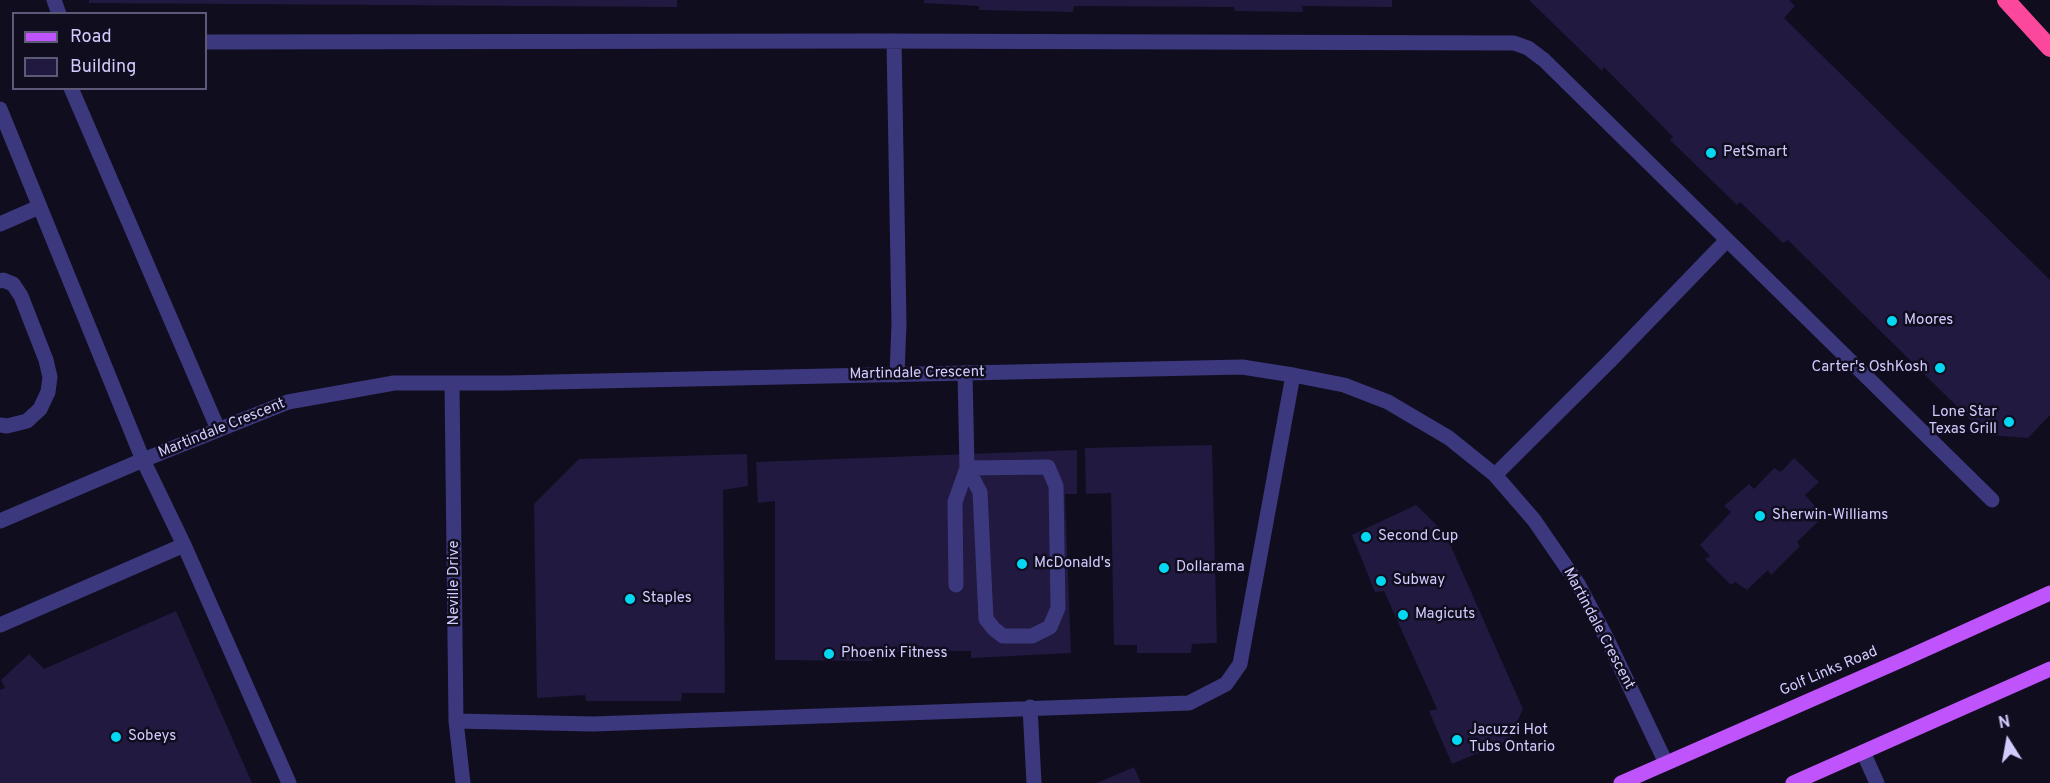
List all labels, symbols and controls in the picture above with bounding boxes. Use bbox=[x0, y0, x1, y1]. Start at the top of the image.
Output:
legend bbox=[12, 12, 207, 90]
text: Road bbox=[70, 26, 112, 49]
text: Building bbox=[70, 56, 136, 79]
place label: PetSmart bbox=[1723, 144, 1788, 162]
marker: PetSmart bbox=[1704, 146, 1718, 160]
place label: Moores bbox=[1904, 312, 1953, 330]
marker: Moores bbox=[1885, 314, 1899, 328]
place label: Carter's OshKosh bbox=[1812, 359, 1928, 377]
marker: Carter's OshKosh bbox=[1933, 361, 1947, 375]
street label: Martindale Crescent bbox=[849, 364, 985, 384]
street label: Martindale Crescent bbox=[156, 395, 288, 463]
place label: Lone Star Texas Grill bbox=[1928, 404, 1997, 439]
marker: Lone Star Texas Grill bbox=[2002, 415, 2016, 429]
place label: Sherwin-Williams bbox=[1772, 507, 1888, 525]
marker: Sherwin-Williams bbox=[1753, 509, 1767, 523]
place label: Second Cup bbox=[1378, 528, 1458, 546]
marker: Second Cup bbox=[1359, 530, 1373, 544]
street label: Neville Drive bbox=[446, 541, 464, 625]
place label: McDonald's bbox=[1034, 555, 1111, 573]
marker: McDonald's bbox=[1015, 557, 1029, 571]
place label: Dollarama bbox=[1176, 559, 1245, 577]
marker: Dollarama bbox=[1157, 561, 1171, 575]
street label: Martindale Crescent bbox=[1558, 565, 1638, 693]
place label: Subway bbox=[1393, 572, 1445, 590]
marker: Subway bbox=[1374, 574, 1388, 588]
place label: Staples bbox=[642, 590, 692, 608]
marker: Staples bbox=[623, 592, 637, 606]
place label: Magicuts bbox=[1415, 606, 1475, 624]
marker: Magicuts bbox=[1396, 608, 1410, 622]
street label: Golf Links Road bbox=[1777, 643, 1881, 701]
place label: Phoenix Fitness bbox=[841, 645, 947, 663]
marker: Phoenix Fitness bbox=[822, 647, 836, 661]
north arrow bbox=[1978, 711, 2038, 771]
text: N bbox=[1997, 712, 2012, 734]
place label: Jacuzzi Hot Tubs Ontario bbox=[1469, 722, 1555, 757]
place label: Sobeys bbox=[128, 728, 176, 746]
marker: Sobeys bbox=[109, 730, 123, 744]
marker: Jacuzzi Hot Tubs Ontario bbox=[1450, 733, 1464, 747]

